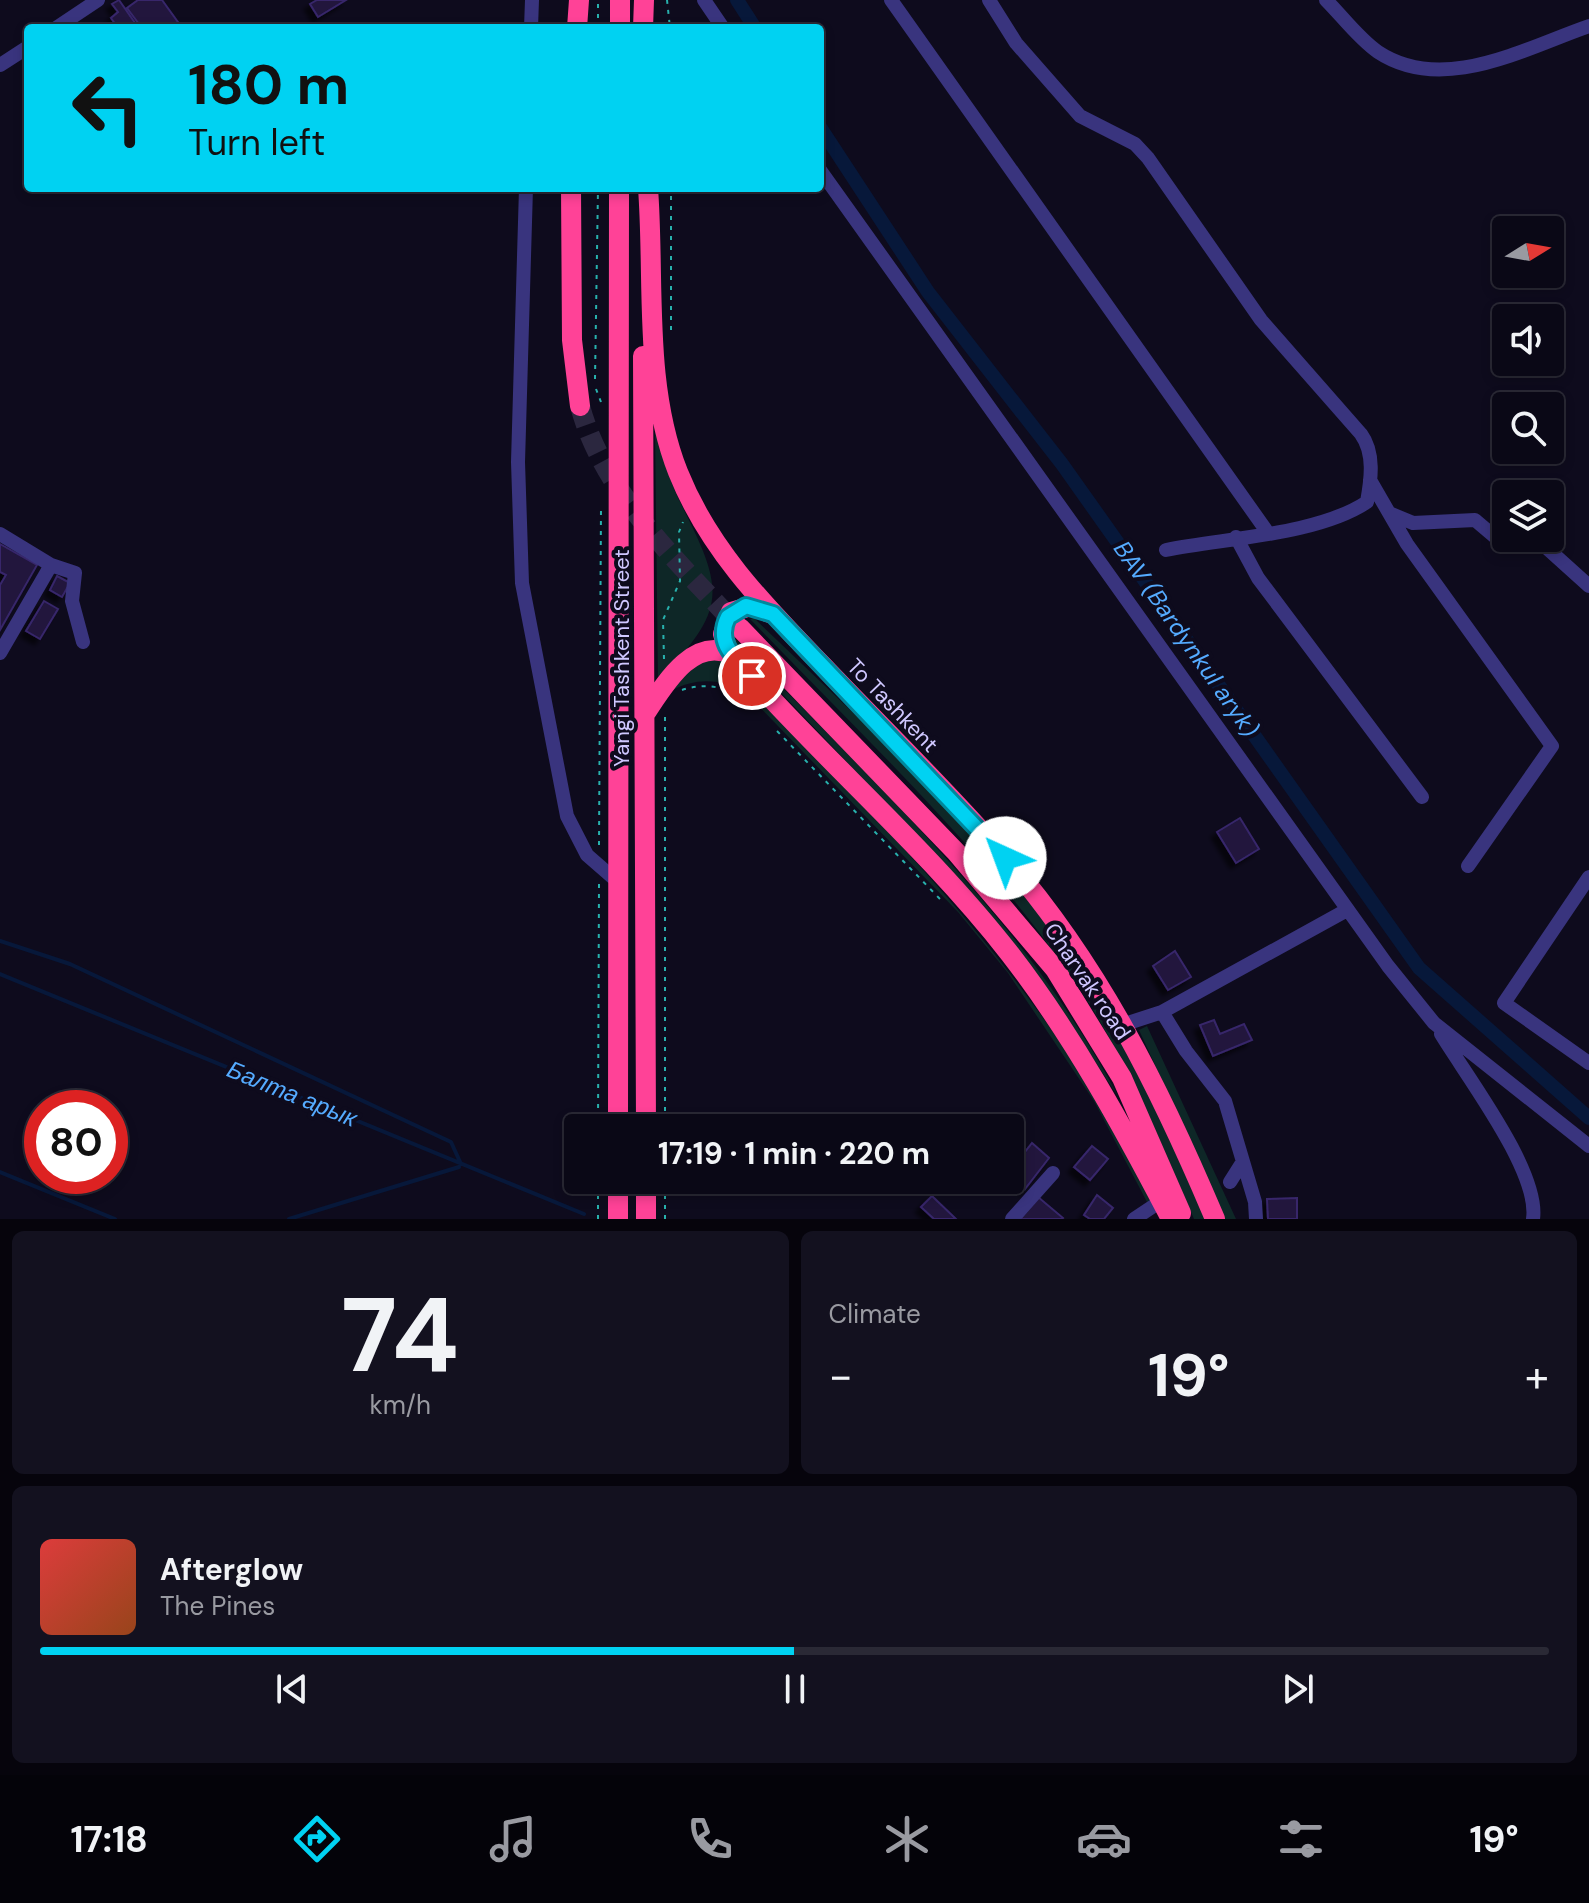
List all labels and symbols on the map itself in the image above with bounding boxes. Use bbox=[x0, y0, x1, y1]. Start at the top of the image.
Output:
north arrow bbox=[1492, 216, 1564, 288]
water label: BAV (Bardynkul aryk) bbox=[1107, 535, 1266, 743]
street label: Yangi Tashkent Street bbox=[607, 549, 636, 767]
pin bbox=[718, 642, 786, 710]
street label: To Tashkent bbox=[841, 652, 945, 758]
position arrow bbox=[963, 816, 1047, 900]
street label: Charvak road bbox=[1038, 917, 1137, 1045]
water label: Балта арык bbox=[223, 1053, 363, 1134]
speed limit sign: 80 bbox=[24, 1090, 128, 1194]

